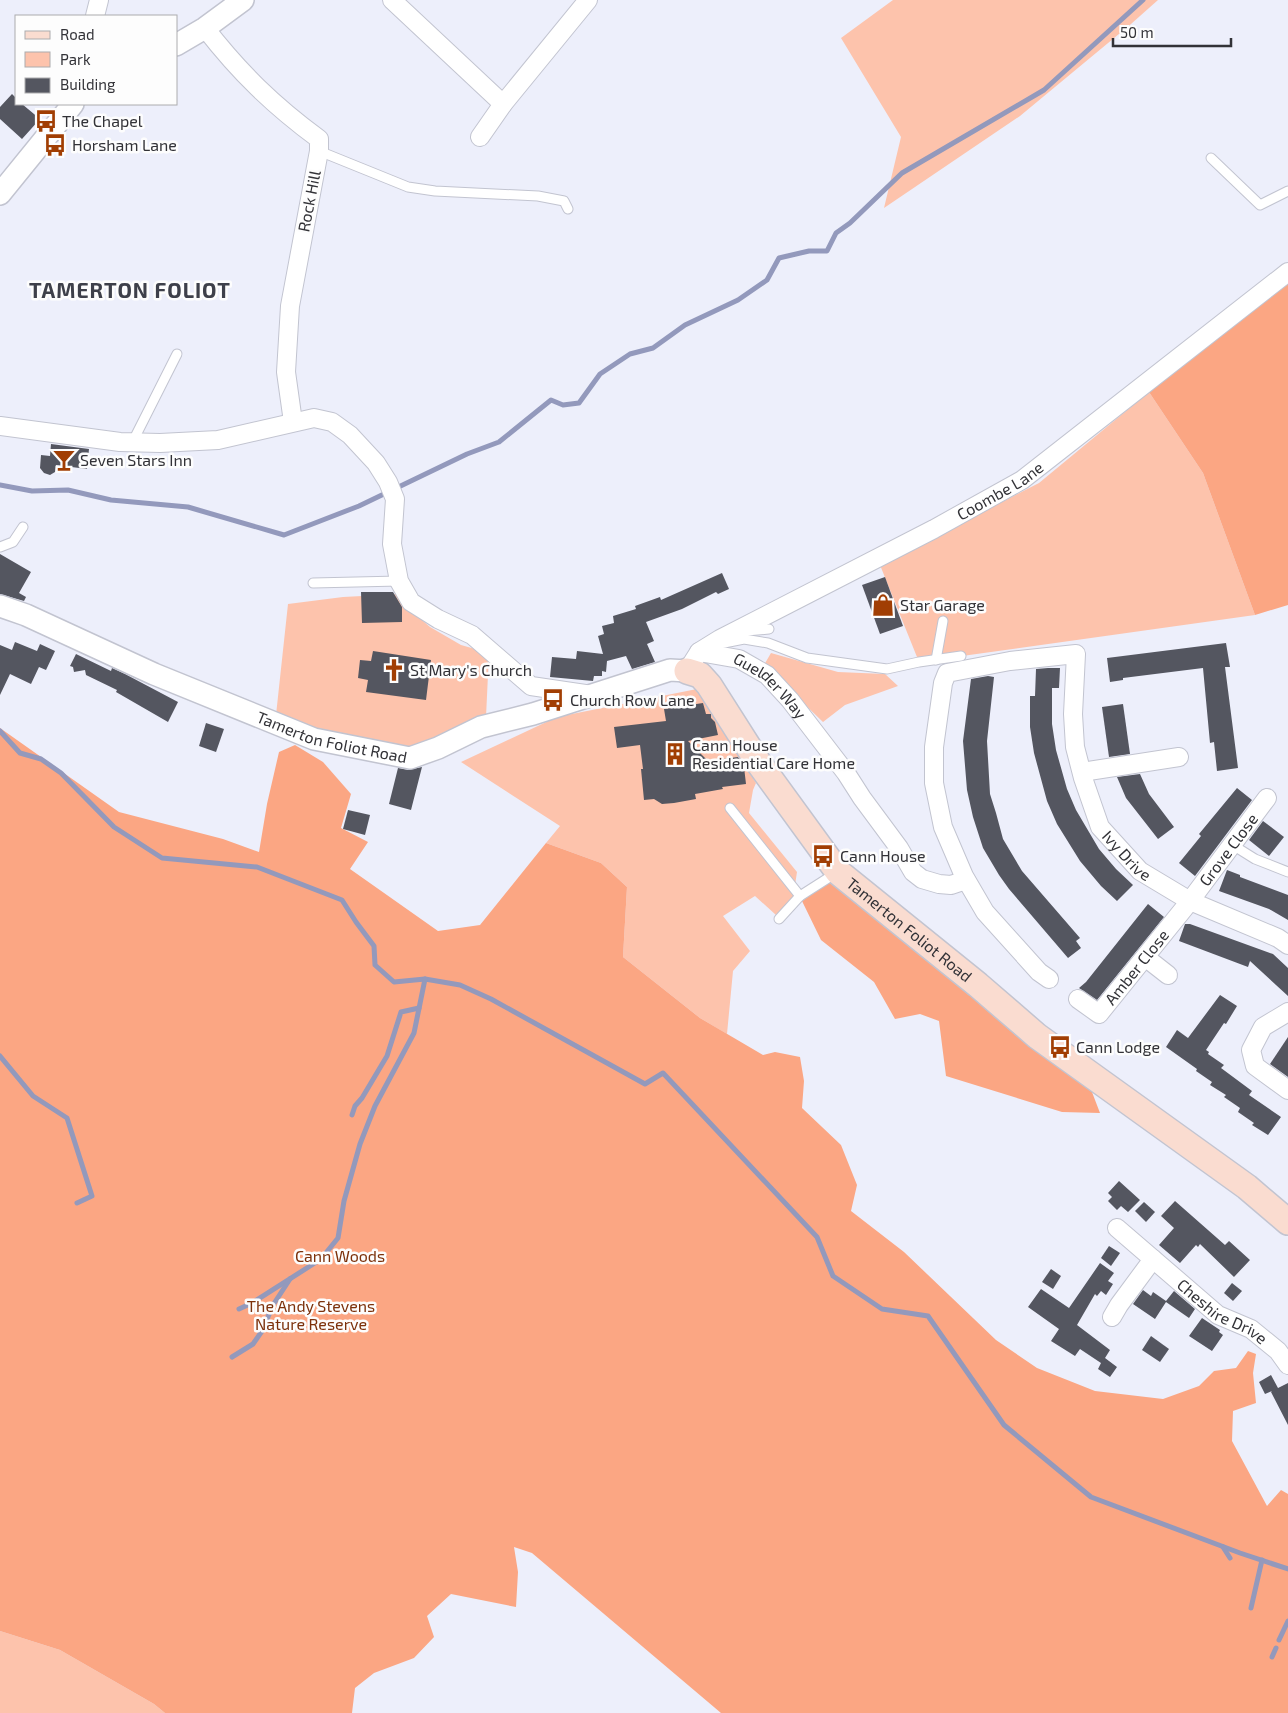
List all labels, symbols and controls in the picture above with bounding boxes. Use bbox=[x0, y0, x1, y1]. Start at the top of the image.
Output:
legend bbox=[15, 15, 178, 105]
scale bar bbox=[1113, 15, 1230, 47]
text: 50 m bbox=[1120, 23, 1154, 41]
text: Road bbox=[60, 25, 95, 43]
text: Park bbox=[60, 50, 91, 68]
text: Building bbox=[60, 75, 116, 93]
bus stop icon: The Chapel bbox=[33, 108, 59, 134]
place label: The Chapel bbox=[62, 111, 143, 130]
bus stop icon: Horsham Lane bbox=[42, 132, 68, 158]
place label: Horsham Lane bbox=[72, 135, 177, 154]
street label: Rock Hill bbox=[293, 168, 324, 233]
district label: TAMERTON FOLIOT bbox=[29, 277, 231, 302]
bar icon: Seven Stars Inn bbox=[51, 447, 77, 473]
place label: Seven Stars Inn bbox=[80, 450, 192, 469]
street label: Coombe Lane bbox=[953, 457, 1047, 524]
shop icon: Star Garage bbox=[870, 592, 896, 618]
place label: Star Garage bbox=[900, 595, 985, 614]
street label: Guelder Way bbox=[731, 648, 811, 723]
church icon: St Mary's Church bbox=[381, 657, 407, 683]
place label: St Mary's Church bbox=[410, 660, 532, 679]
bus stop icon: Church Row Lane bbox=[540, 687, 566, 713]
place label: Church Row Lane bbox=[570, 690, 695, 709]
street label: Tamerton Foliot Road bbox=[254, 707, 409, 766]
place label: Cann House Residential Care Home bbox=[692, 735, 855, 772]
building icon: Cann House Residential Care Home bbox=[662, 741, 688, 767]
street label: Grove Close bbox=[1195, 809, 1261, 889]
street label: Ivy Drive bbox=[1099, 826, 1155, 884]
bus stop icon: Cann House bbox=[810, 843, 836, 869]
place label: Cann House bbox=[840, 846, 926, 865]
street label: Tamerton Foliot Road bbox=[843, 873, 976, 985]
street label: Amber Close bbox=[1100, 925, 1172, 1008]
bus stop icon: Cann Lodge bbox=[1047, 1034, 1073, 1060]
place label: Cann Lodge bbox=[1076, 1037, 1160, 1056]
park label: Cann Woods bbox=[295, 1246, 385, 1265]
street label: Cheshire Drive bbox=[1174, 1274, 1271, 1348]
park label: The Andy Stevens Nature Reserve bbox=[247, 1296, 375, 1333]

